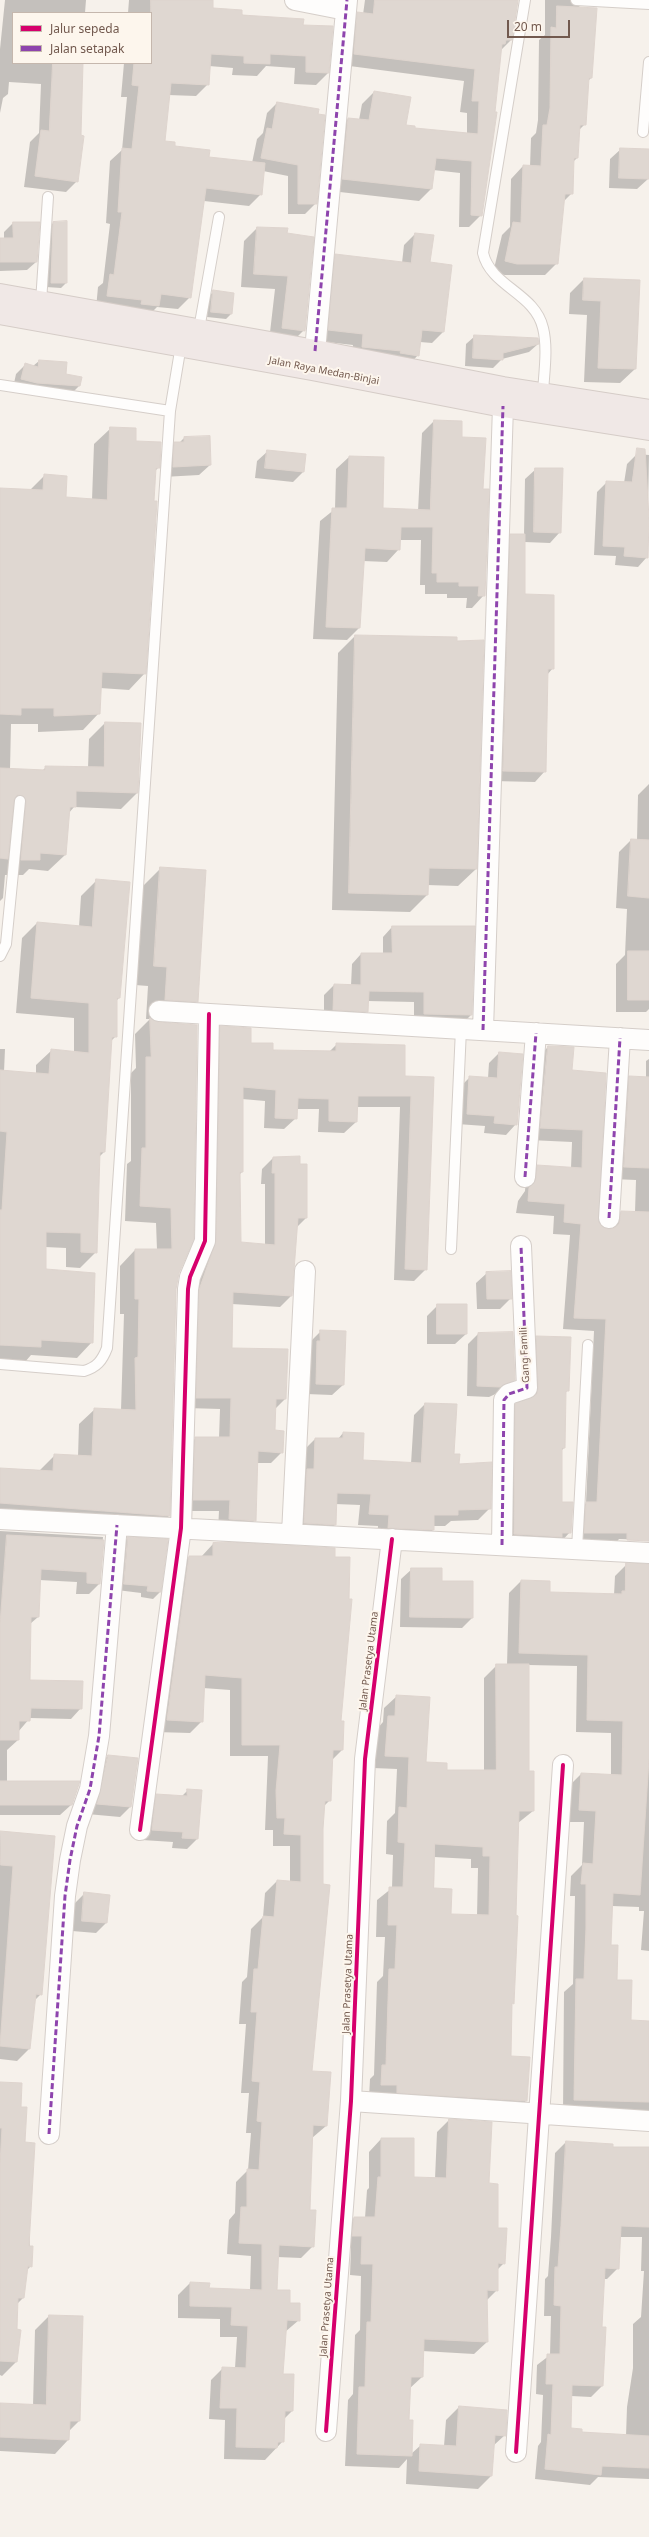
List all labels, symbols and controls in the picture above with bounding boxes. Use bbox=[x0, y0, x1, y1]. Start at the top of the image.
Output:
legend bbox=[12, 12, 152, 64]
scale bar bbox=[509, 12, 572, 38]
text: 20 m bbox=[514, 18, 542, 35]
text: Jalur sepeda bbox=[50, 20, 119, 37]
text: Jalan setapak bbox=[50, 40, 124, 57]
street label: Jalan Raya Medan-Binjai bbox=[268, 354, 380, 388]
street label: Gang Famili bbox=[518, 1327, 532, 1383]
street label: Jalan Prasetya Utama bbox=[357, 1611, 381, 1711]
street label: Jalan Prasetya Utama bbox=[340, 1934, 356, 2034]
street label: Jalan Prasetya Utama bbox=[318, 2257, 336, 2357]

